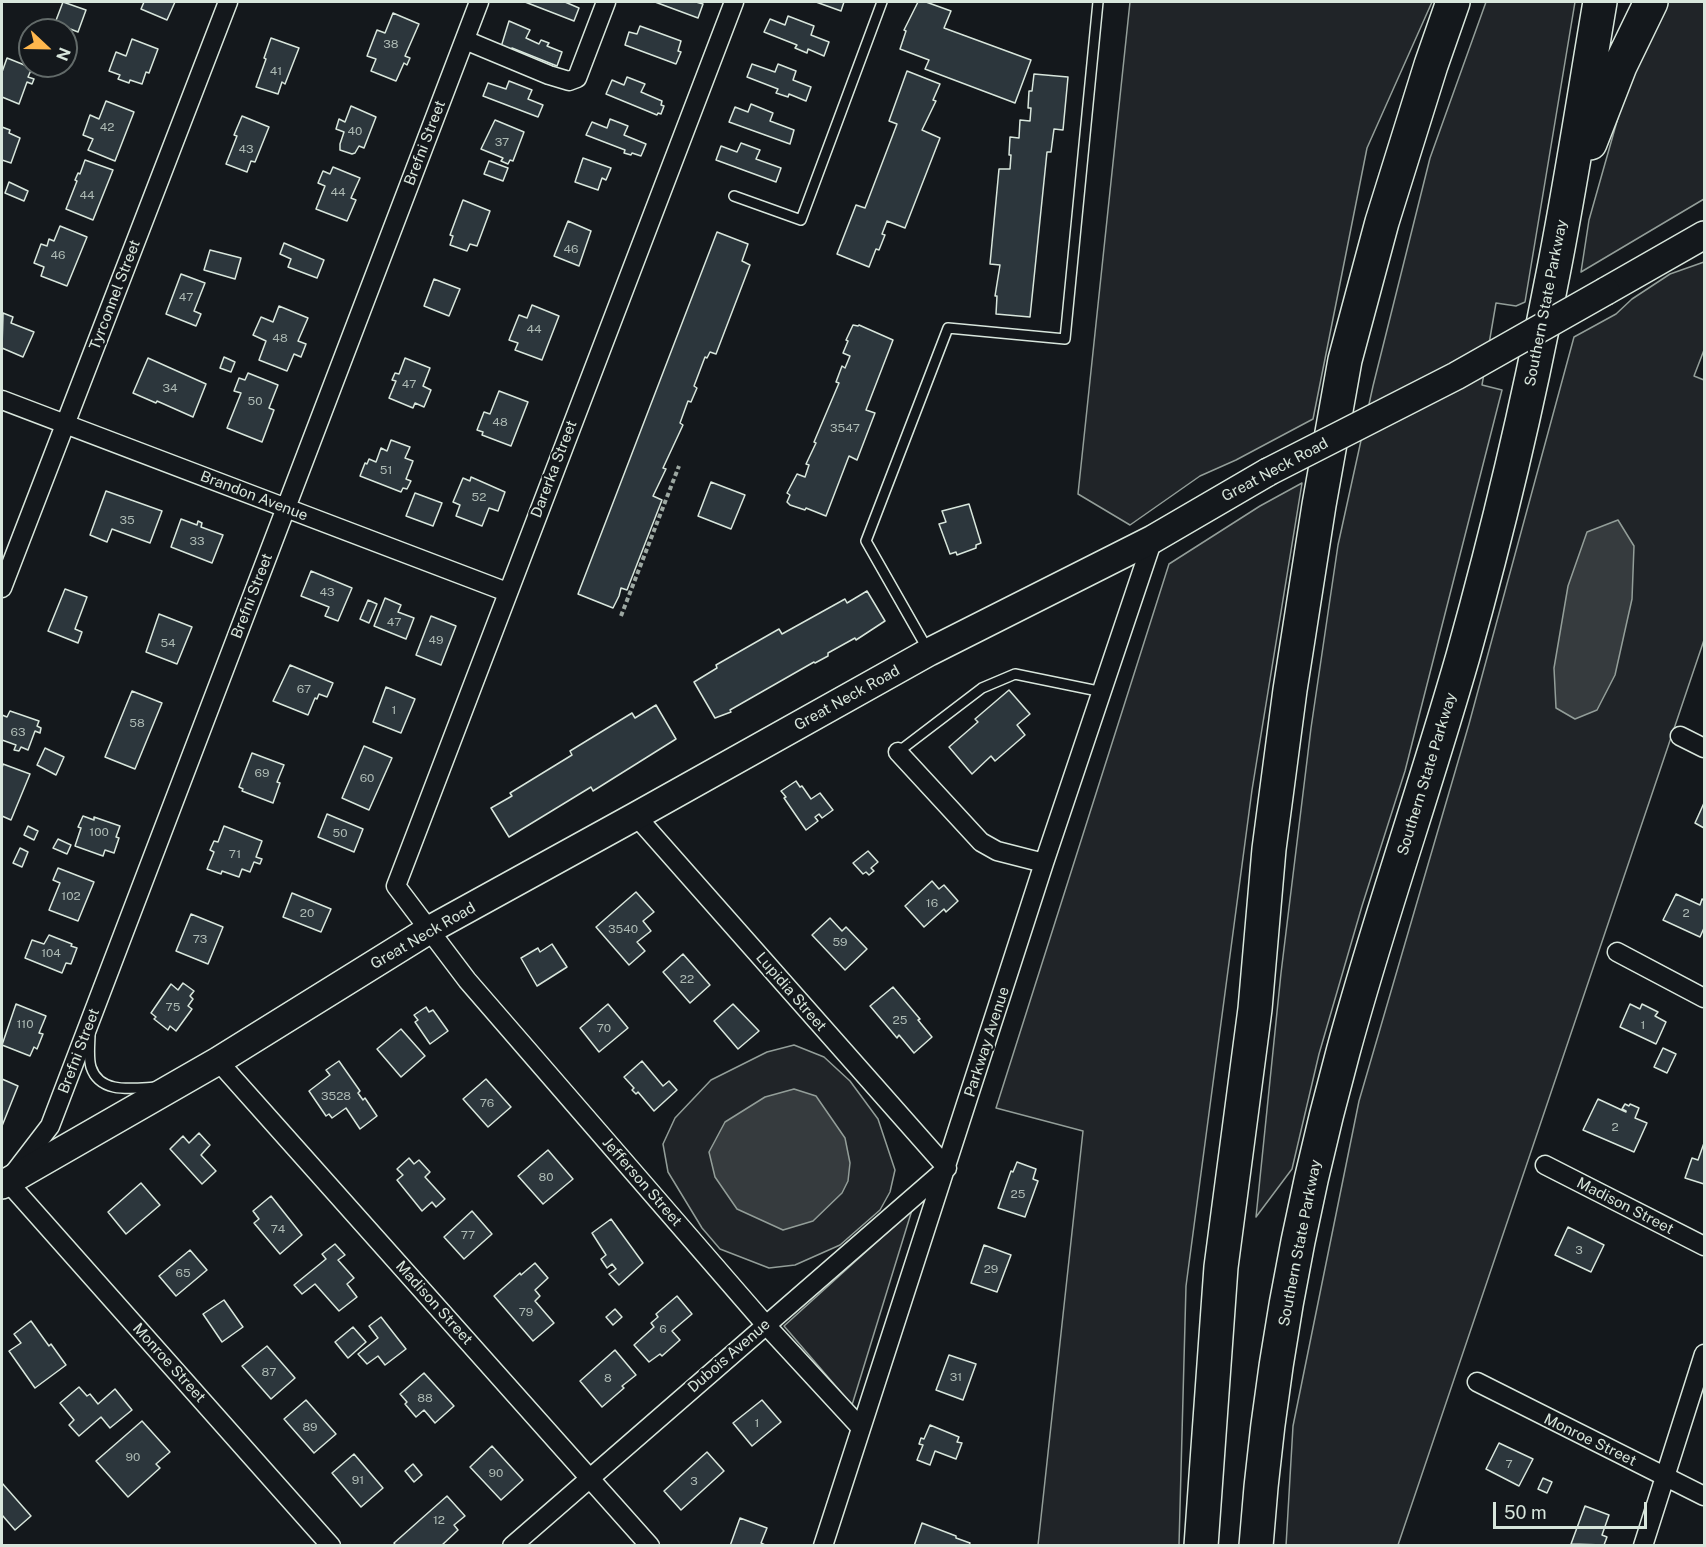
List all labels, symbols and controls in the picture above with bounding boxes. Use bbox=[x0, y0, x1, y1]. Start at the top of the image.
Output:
north arrow bbox=[18, 18, 78, 78]
house number: 38 bbox=[383, 37, 399, 51]
text: N bbox=[52, 45, 74, 64]
house number: 41 bbox=[270, 64, 282, 78]
street label: Brefni Street bbox=[401, 98, 449, 188]
house number: 42 bbox=[100, 120, 114, 134]
house number: 40 bbox=[348, 124, 362, 138]
house number: 37 bbox=[495, 135, 509, 149]
house number: 43 bbox=[238, 142, 254, 156]
house number: 44 bbox=[330, 185, 346, 199]
house number: 44 bbox=[79, 188, 95, 202]
street label: Southern State Parkway bbox=[1521, 218, 1571, 388]
street label: Tyrconnel Street bbox=[86, 237, 144, 353]
house number: 46 bbox=[563, 242, 579, 256]
house number: 46 bbox=[50, 248, 66, 262]
house number: 47 bbox=[179, 290, 193, 304]
house number: 44 bbox=[526, 322, 542, 336]
house number: 48 bbox=[272, 331, 288, 345]
house number: 47 bbox=[402, 377, 416, 391]
house number: 34 bbox=[162, 381, 178, 395]
house number: 50 bbox=[247, 394, 263, 408]
house number: 48 bbox=[492, 415, 508, 429]
street label: Darerka Street bbox=[527, 418, 581, 520]
house number: 3547 bbox=[830, 421, 860, 435]
street label: Great Neck Road bbox=[1219, 434, 1331, 506]
house number: 51 bbox=[380, 463, 392, 477]
street label: Brandon Avenue bbox=[198, 467, 310, 525]
house number: 52 bbox=[472, 490, 486, 504]
house number: 35 bbox=[119, 513, 135, 527]
house number: 33 bbox=[189, 534, 205, 548]
street label: Brefni Street bbox=[228, 551, 276, 641]
house number: 43 bbox=[319, 585, 335, 599]
house number: 47 bbox=[387, 615, 401, 629]
house number: 49 bbox=[428, 633, 444, 647]
house number: 54 bbox=[160, 636, 176, 650]
street label: Great Neck Road bbox=[791, 662, 903, 734]
house number: 67 bbox=[297, 682, 311, 696]
street label: Southern State Parkway bbox=[1394, 690, 1460, 858]
house number: 1 bbox=[392, 703, 396, 717]
house number: 58 bbox=[129, 716, 145, 730]
house number: 63 bbox=[11, 725, 25, 739]
house number: 69 bbox=[255, 766, 269, 780]
house number: 60 bbox=[360, 771, 374, 785]
house number: 100 bbox=[89, 825, 109, 839]
house number: 50 bbox=[332, 826, 348, 840]
house number: 71 bbox=[229, 847, 241, 861]
house number: 102 bbox=[61, 889, 81, 903]
house number: 16 bbox=[926, 896, 938, 910]
street label: Great Neck Road bbox=[367, 899, 479, 973]
house number: 20 bbox=[300, 906, 314, 920]
house number: 2 bbox=[1682, 906, 1690, 920]
house number: 3540 bbox=[608, 922, 638, 936]
house number: 73 bbox=[193, 932, 207, 946]
house number: 59 bbox=[832, 935, 848, 949]
house number: 104 bbox=[41, 946, 61, 960]
street label: Lupidia Street bbox=[752, 949, 830, 1035]
house number: 22 bbox=[680, 972, 694, 986]
street label: Parkway Avenue bbox=[961, 985, 1013, 1099]
house number: 75 bbox=[166, 1000, 180, 1014]
street label: Brefni Street bbox=[55, 1006, 103, 1096]
house number: 25 bbox=[893, 1013, 907, 1027]
house number: 110 bbox=[16, 1017, 34, 1031]
house number: 1 bbox=[1641, 1018, 1645, 1032]
house number: 70 bbox=[597, 1021, 611, 1035]
house number: 3528 bbox=[321, 1089, 351, 1103]
house number: 76 bbox=[480, 1096, 494, 1110]
house number: 2 bbox=[1611, 1120, 1619, 1134]
street label: Jefferson Street bbox=[598, 1134, 686, 1230]
street label: Southern State Parkway bbox=[1275, 1158, 1325, 1328]
house number: 80 bbox=[538, 1170, 554, 1184]
street label: Madison Street bbox=[1573, 1174, 1677, 1238]
house number: 25 bbox=[1011, 1187, 1025, 1201]
house number: 74 bbox=[271, 1222, 285, 1236]
house number: 77 bbox=[461, 1228, 475, 1242]
house number: 3 bbox=[1575, 1243, 1583, 1257]
street label: Madison Street bbox=[392, 1257, 476, 1349]
house number: 29 bbox=[984, 1262, 998, 1276]
house number: 65 bbox=[175, 1266, 191, 1280]
house number: 79 bbox=[519, 1305, 533, 1319]
street label: Dubois Avenue bbox=[684, 1315, 774, 1397]
street label: Monroe Street bbox=[129, 1320, 209, 1406]
house number: 6 bbox=[659, 1322, 667, 1336]
house number: 87 bbox=[262, 1365, 276, 1379]
house number: 31 bbox=[950, 1370, 962, 1384]
house number: 8 bbox=[604, 1371, 612, 1385]
house number: 88 bbox=[417, 1391, 433, 1405]
street label: Monroe Street bbox=[1541, 1410, 1639, 1470]
house number: 1 bbox=[755, 1416, 759, 1430]
house number: 89 bbox=[302, 1420, 318, 1434]
house number: 90 bbox=[126, 1450, 140, 1464]
house number: 7 bbox=[1505, 1457, 1513, 1471]
house number: 90 bbox=[489, 1466, 503, 1480]
house number: 91 bbox=[352, 1473, 364, 1487]
house number: 3 bbox=[690, 1474, 698, 1488]
scale bar bbox=[1496, 1490, 1650, 1528]
text: 50 m bbox=[1504, 1502, 1547, 1523]
house number: 12 bbox=[433, 1513, 445, 1527]

